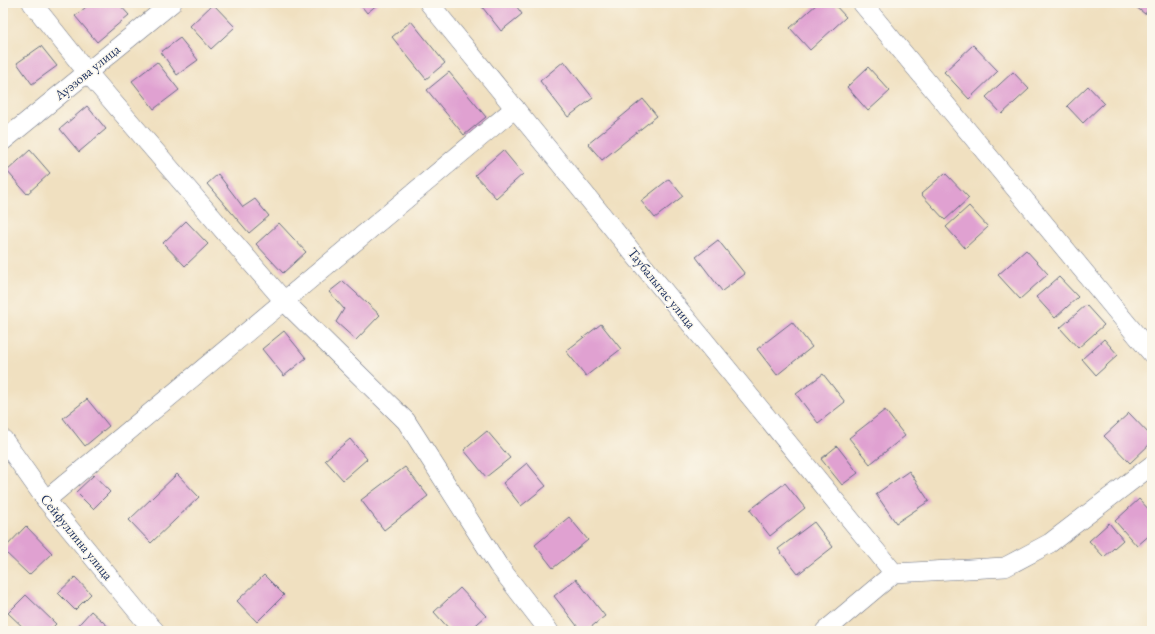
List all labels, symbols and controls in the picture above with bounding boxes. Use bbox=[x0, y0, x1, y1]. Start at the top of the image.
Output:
street label: Ауэзова улица bbox=[50, 40, 124, 105]
street label: Таубалытас улица bbox=[624, 244, 700, 333]
street label: Сейфуллина улица bbox=[37, 490, 117, 584]

